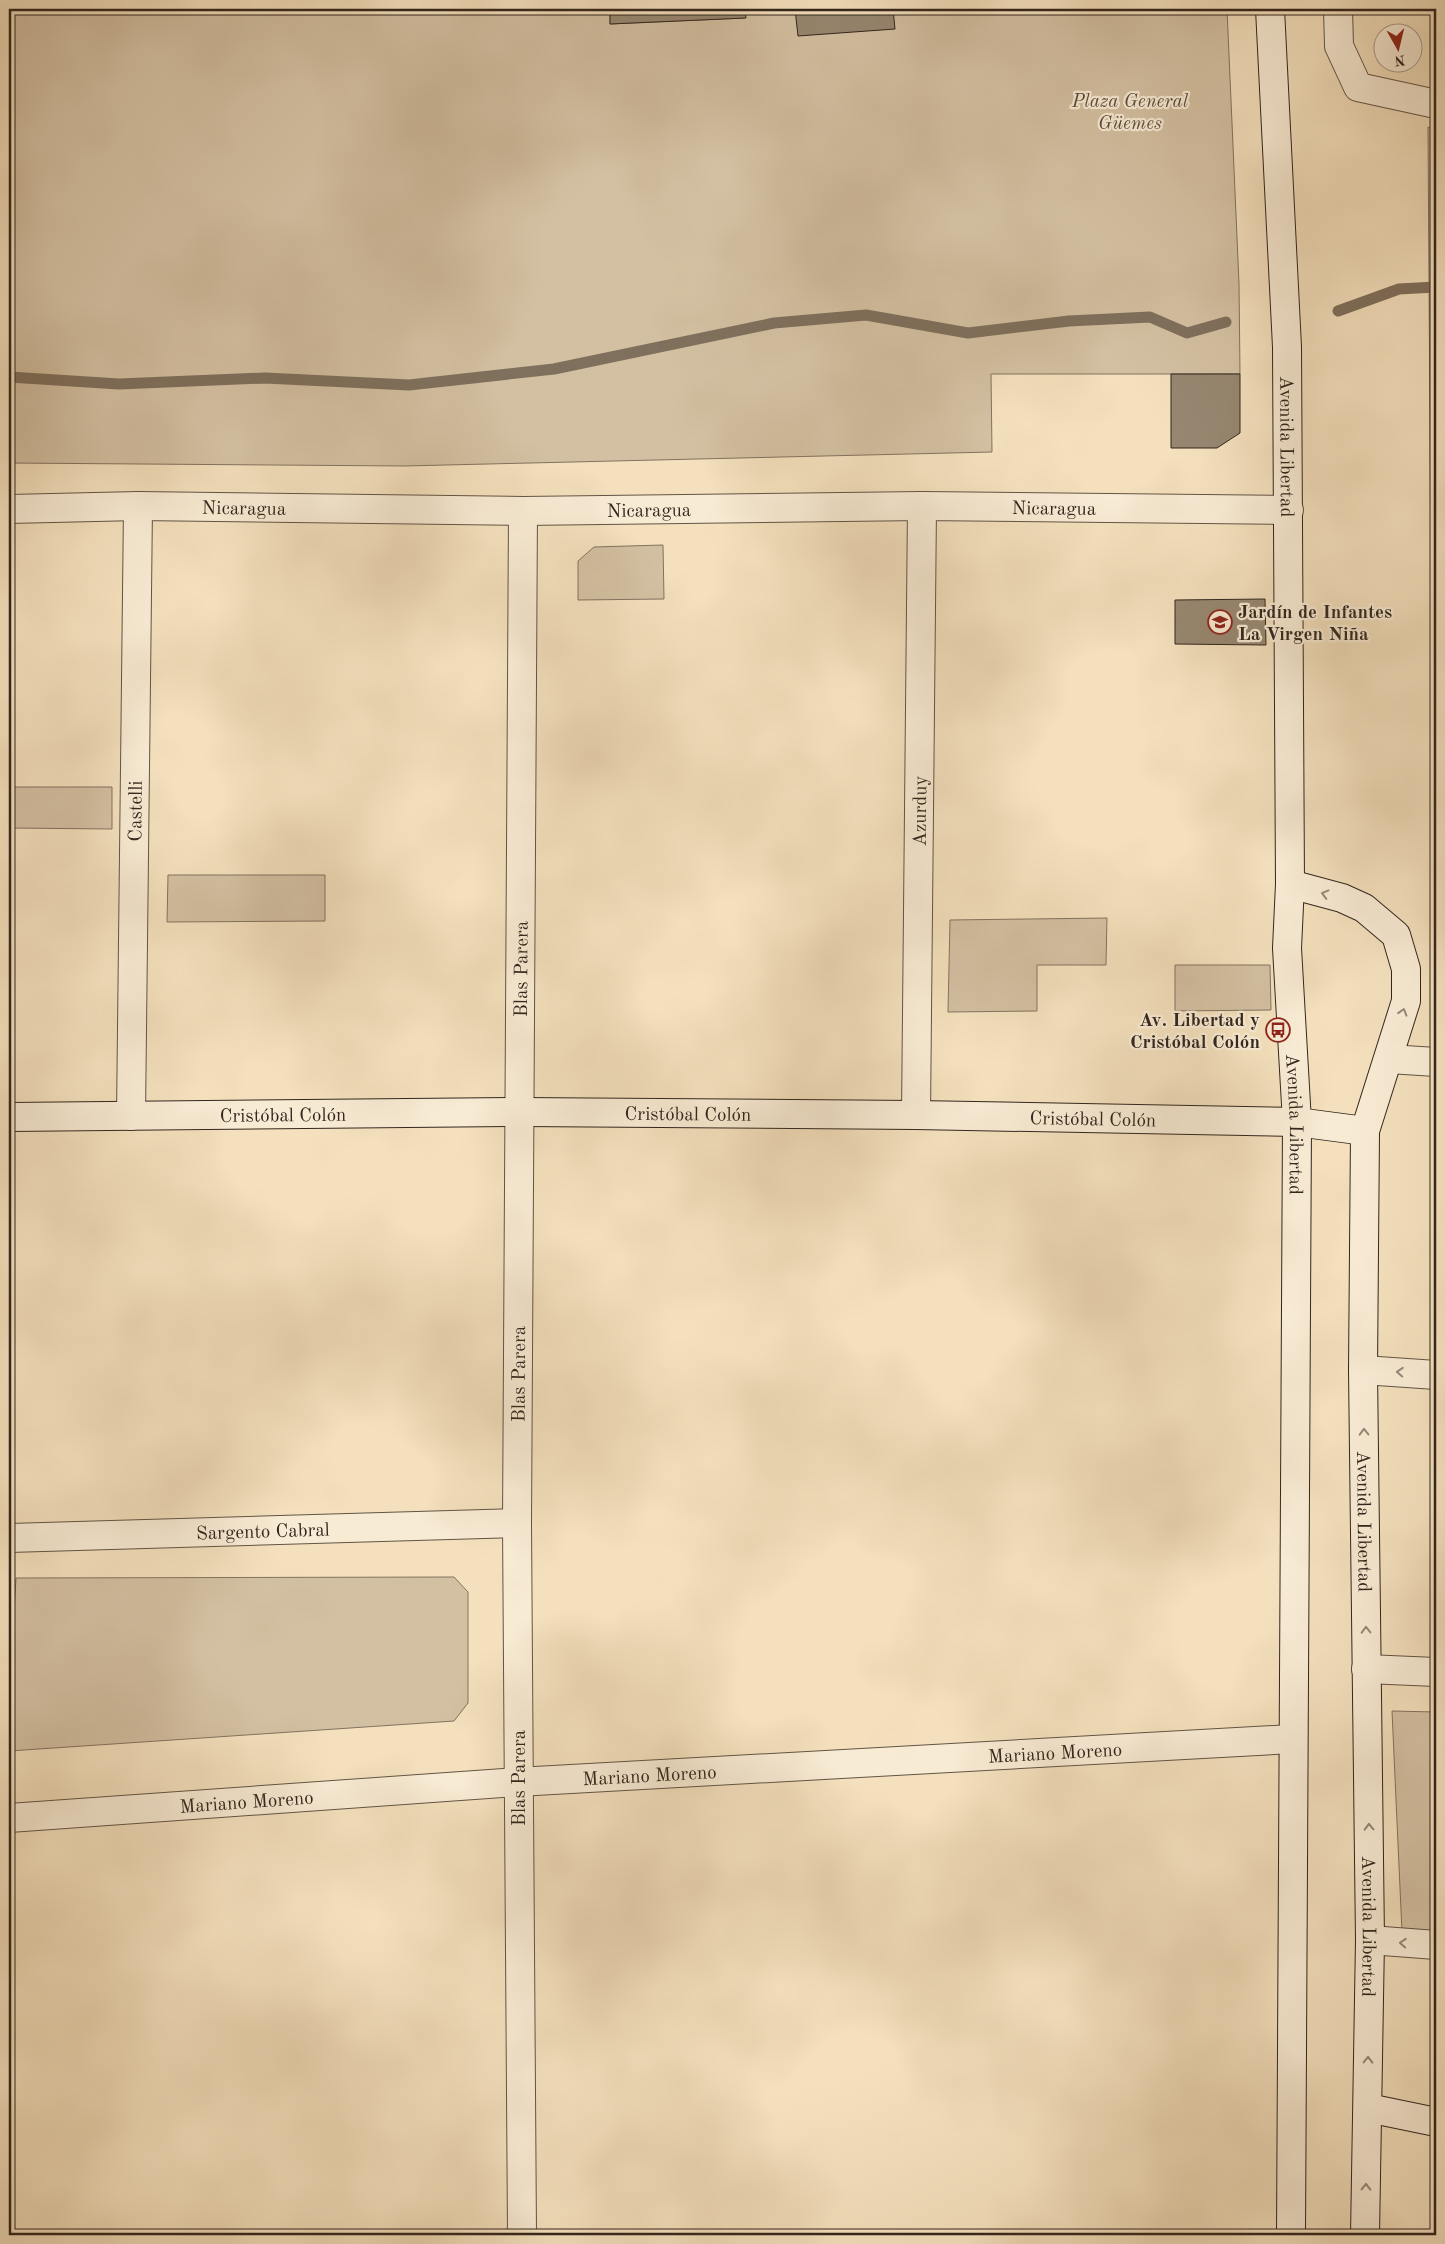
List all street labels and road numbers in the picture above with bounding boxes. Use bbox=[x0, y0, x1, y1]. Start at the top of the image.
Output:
street label: Avenida Libertad bbox=[1275, 376, 1295, 517]
street label: Nicaragua bbox=[202, 500, 287, 520]
street label: Nicaragua bbox=[1012, 500, 1097, 520]
street label: Nicaragua bbox=[607, 502, 692, 522]
street label: Azurduy bbox=[912, 775, 931, 847]
street label: Castelli bbox=[127, 780, 147, 842]
street label: Blas Parera bbox=[513, 920, 533, 1017]
street label: Avenida Libertad bbox=[1281, 1053, 1304, 1195]
street label: Cristóbal Colón bbox=[625, 1106, 751, 1126]
street label: Cristóbal Colón bbox=[220, 1107, 346, 1127]
street label: Cristóbal Colón bbox=[1029, 1110, 1156, 1131]
street label: Blas Parera bbox=[511, 1325, 530, 1422]
street label: Avenida Libertad bbox=[1352, 1451, 1373, 1592]
street label: Sargento Cabral bbox=[196, 1522, 330, 1544]
street label: Blas Parera bbox=[511, 1729, 530, 1826]
street label: Mariano Moreno bbox=[987, 1741, 1123, 1768]
street label: Mariano Moreno bbox=[582, 1764, 717, 1790]
street label: Mariano Moreno bbox=[179, 1789, 314, 1818]
street label: Avenida Libertad bbox=[1357, 1856, 1377, 1997]

